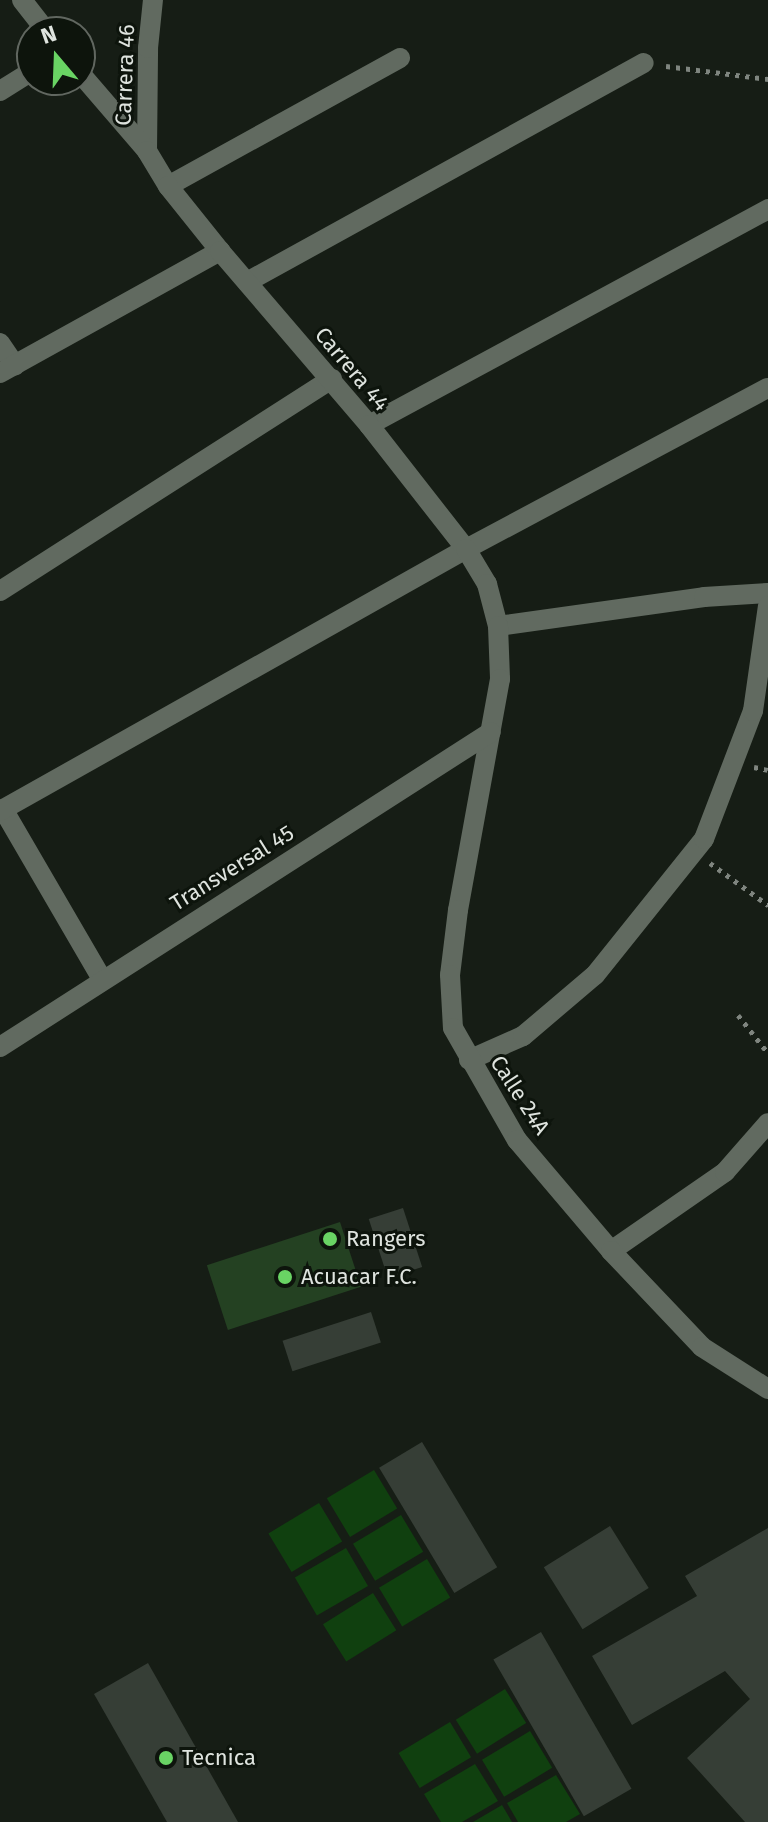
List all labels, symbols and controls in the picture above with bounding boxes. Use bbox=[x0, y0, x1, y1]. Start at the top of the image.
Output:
north arrow bbox=[16, 16, 96, 96]
text: N bbox=[37, 20, 60, 50]
street label: Carrera 46 bbox=[110, 24, 140, 126]
street label: Carrera 44 bbox=[309, 322, 395, 416]
street label: Transversal 45 bbox=[165, 820, 299, 916]
street label: Calle 24A bbox=[485, 1050, 555, 1140]
place label: Rangers bbox=[346, 1226, 425, 1252]
marker: Rangers bbox=[321, 1230, 339, 1248]
place label: Acuacar F.C. bbox=[301, 1264, 417, 1290]
marker: Acuacar F.C. bbox=[276, 1268, 294, 1286]
place label: Tecnica bbox=[182, 1745, 256, 1771]
marker: Tecnica bbox=[157, 1749, 175, 1767]

